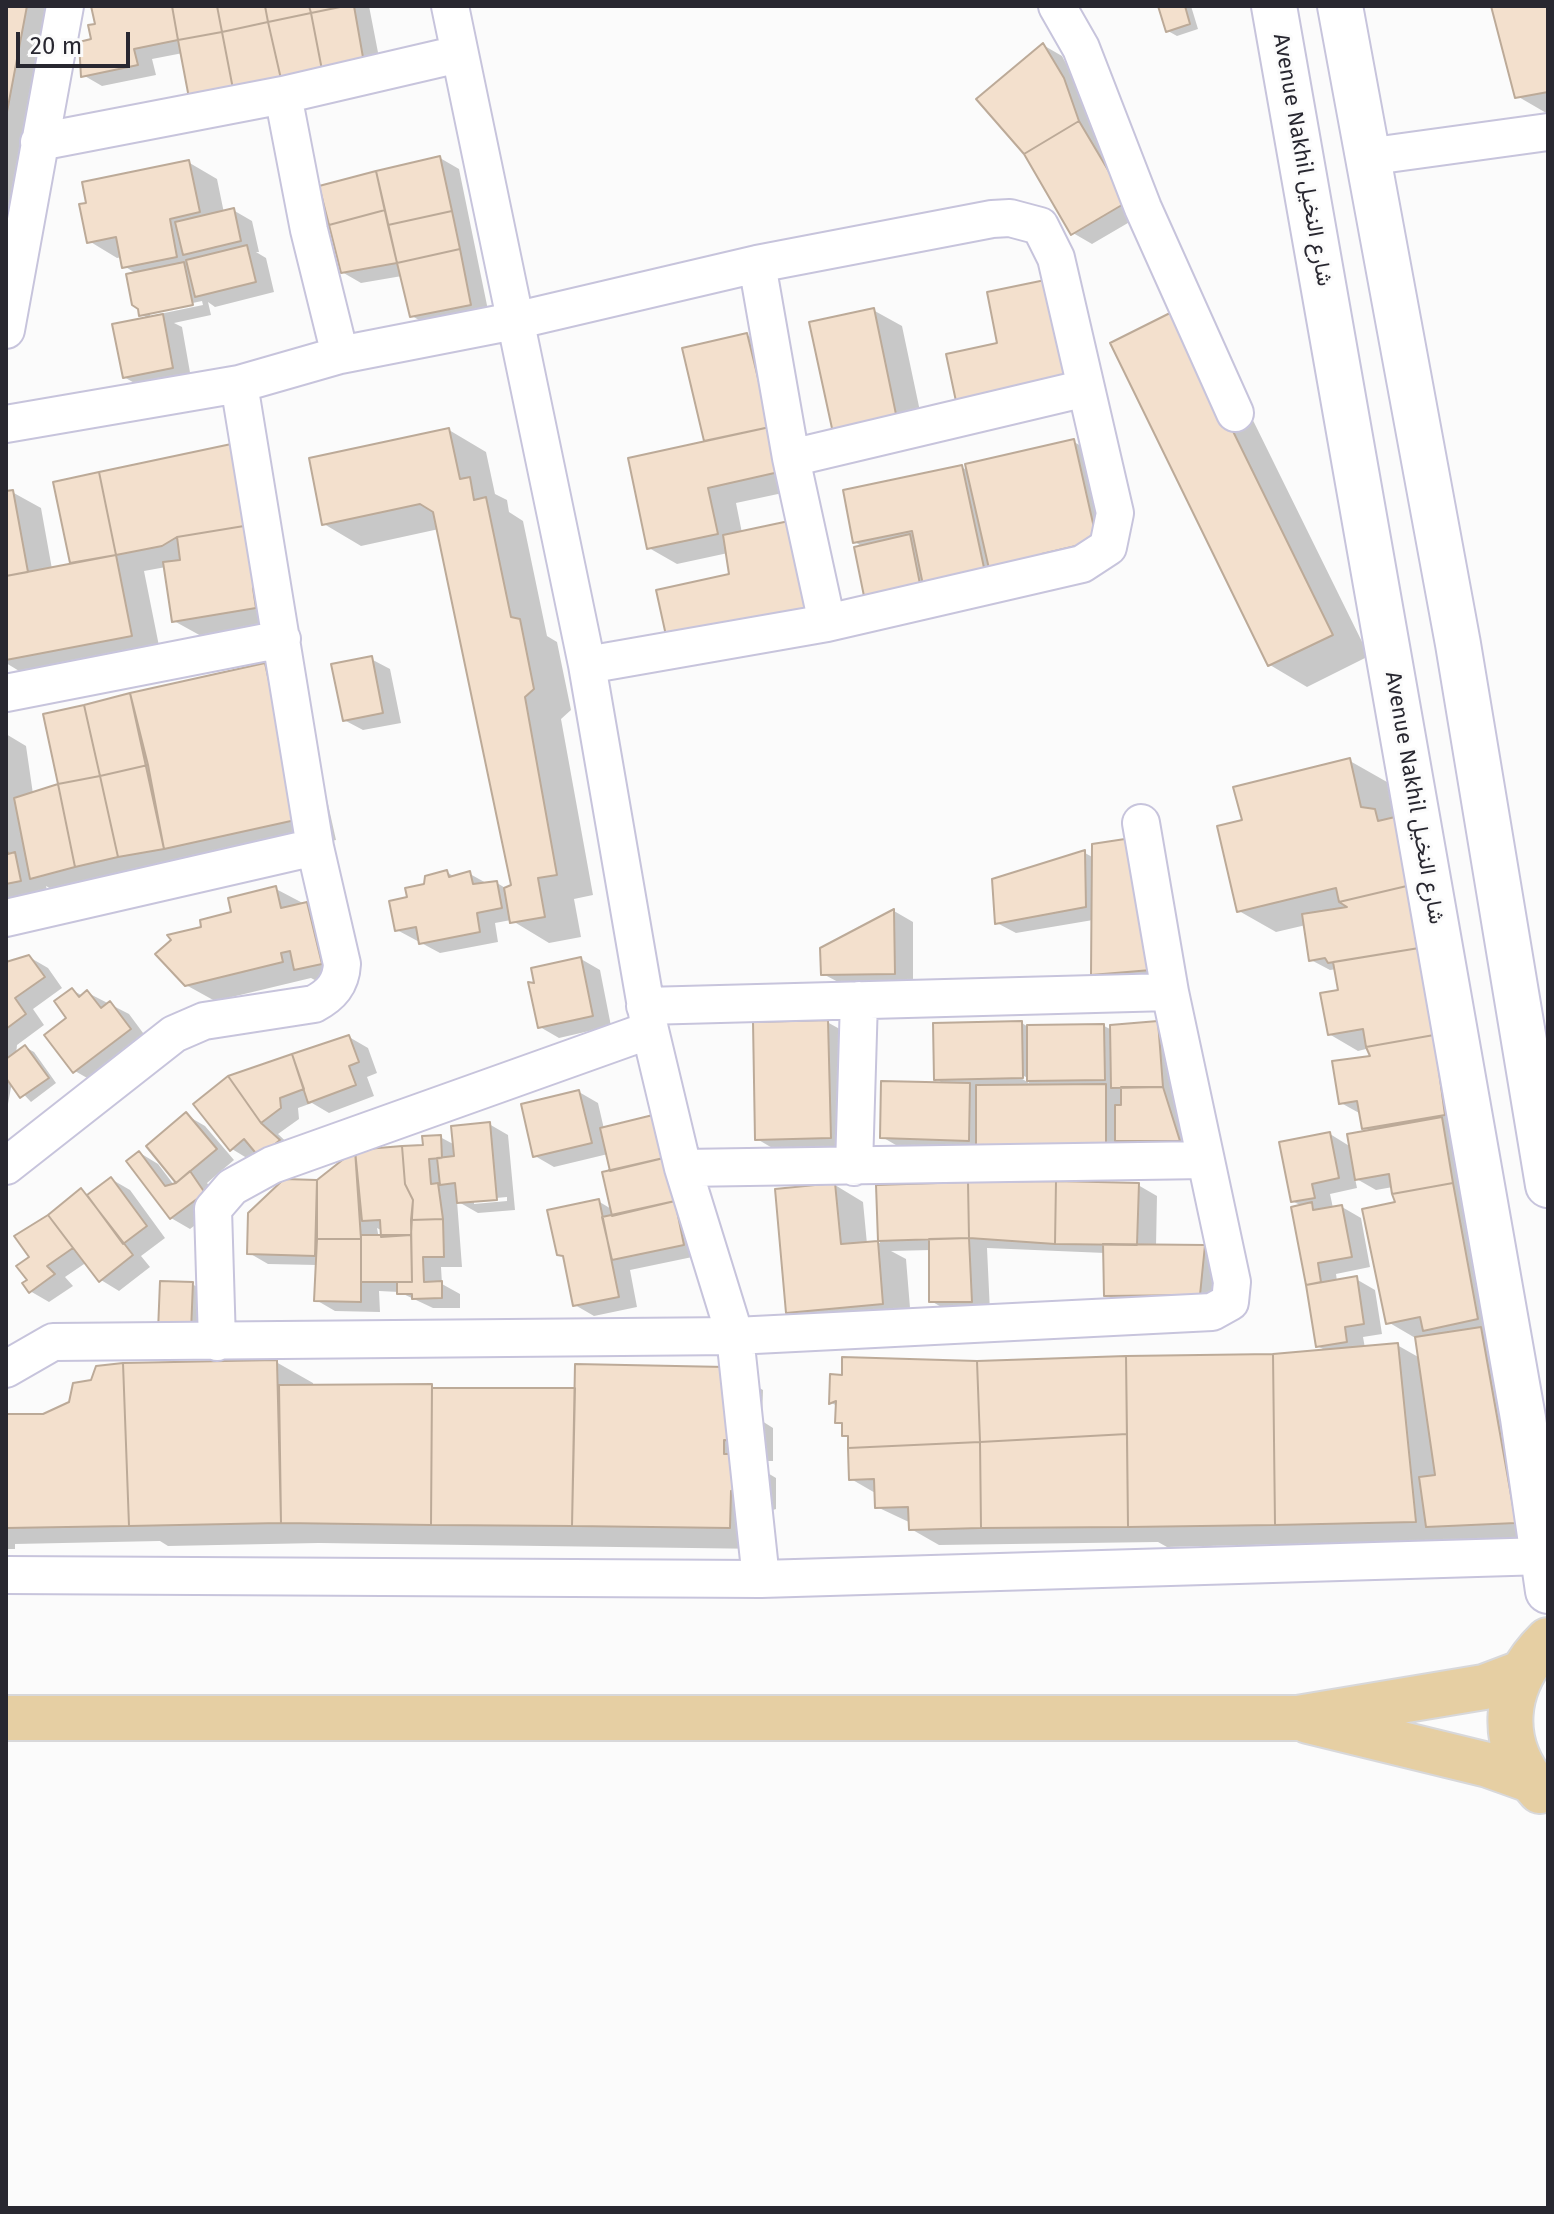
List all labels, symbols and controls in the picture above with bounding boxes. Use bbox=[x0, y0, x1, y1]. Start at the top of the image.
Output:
scale bar bbox=[20, 16, 134, 66]
text: 20 m bbox=[30, 32, 82, 60]
street label: Avenue Nakhil شارع النخيل bbox=[1267, 32, 1337, 288]
street label: Avenue Nakhil شارع النخيل bbox=[1379, 670, 1449, 926]

